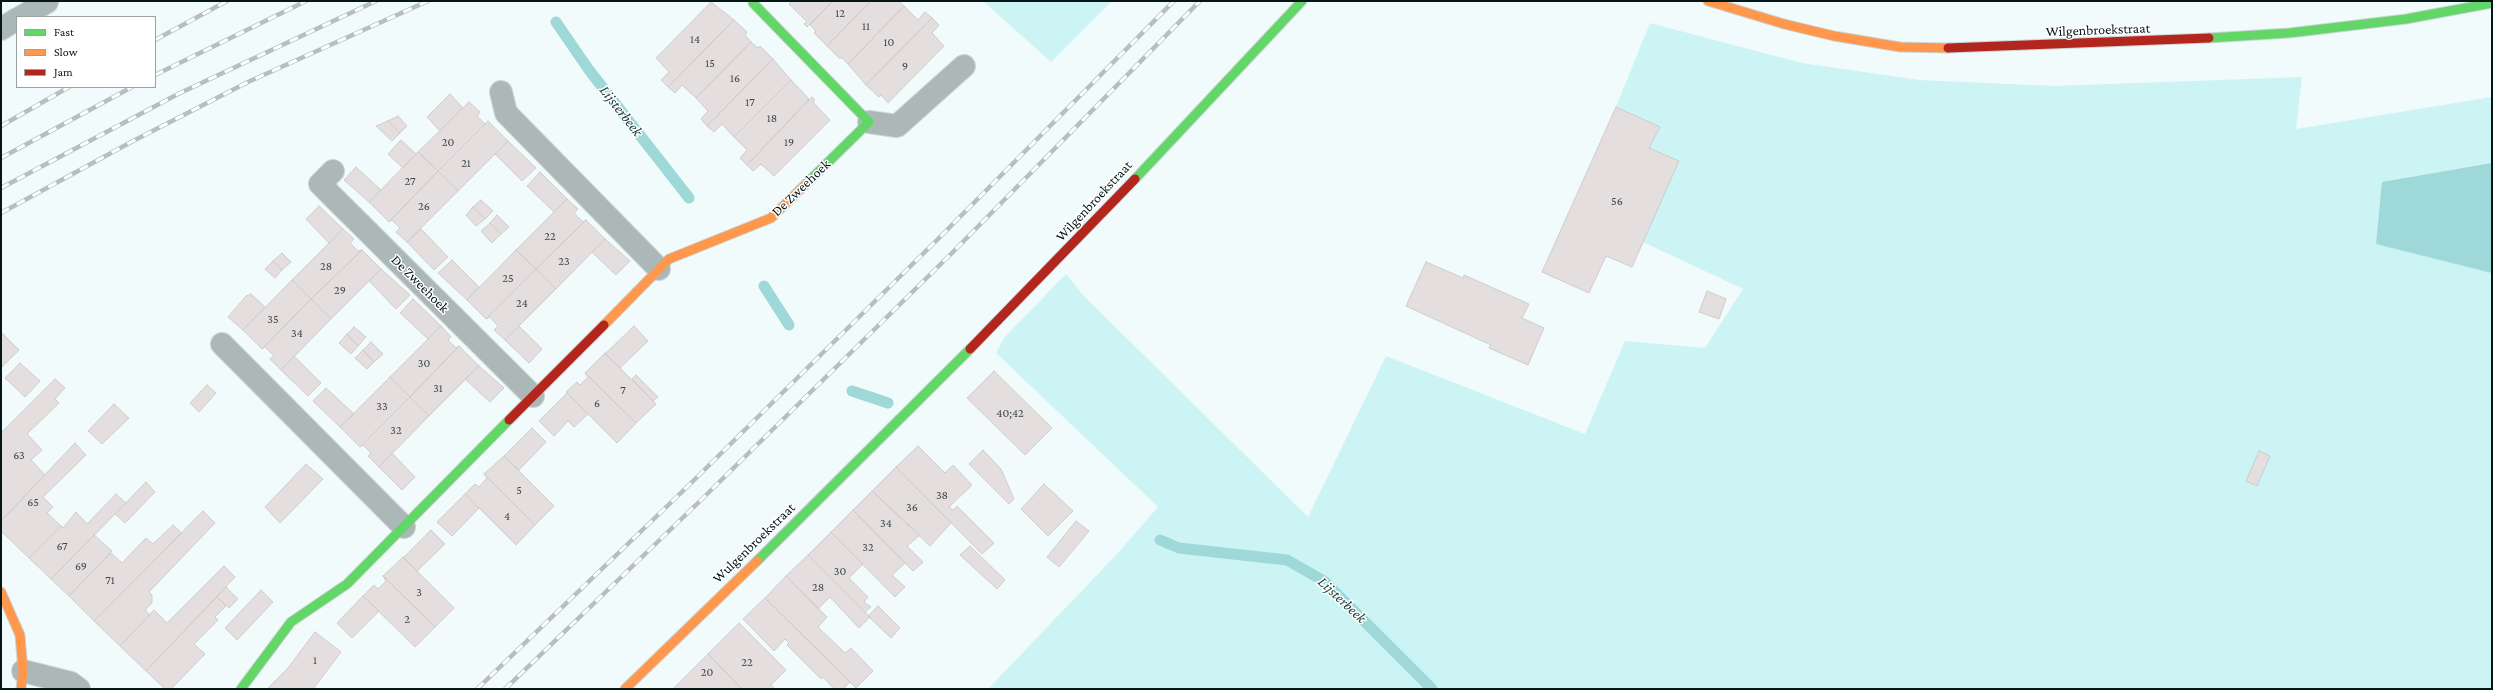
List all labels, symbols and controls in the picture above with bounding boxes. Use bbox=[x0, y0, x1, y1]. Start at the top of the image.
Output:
house number: 12 bbox=[835, 6, 845, 20]
legend bbox=[16, 16, 156, 88]
house number: 11 bbox=[862, 19, 870, 33]
street label: Wilgenbroekstraat bbox=[2046, 20, 2150, 40]
text: Fast bbox=[54, 25, 74, 39]
house number: 14 bbox=[690, 32, 700, 46]
house number: 10 bbox=[884, 35, 894, 49]
text: Slow bbox=[54, 45, 78, 59]
house number: 15 bbox=[705, 56, 715, 70]
house number: 9 bbox=[902, 59, 908, 73]
text: Jam bbox=[54, 65, 73, 79]
house number: 16 bbox=[730, 71, 740, 85]
water label: Lijsterbeek bbox=[596, 82, 646, 140]
house number: 17 bbox=[745, 95, 755, 109]
house number: 18 bbox=[767, 111, 777, 125]
house number: 20 bbox=[442, 135, 454, 149]
house number: 19 bbox=[784, 135, 794, 149]
house number: 21 bbox=[461, 156, 471, 170]
street label: De Zweehoek bbox=[768, 156, 834, 220]
street label: Wilgenbroekstraat bbox=[1052, 157, 1136, 245]
house number: 27 bbox=[404, 174, 416, 188]
house number: 56 bbox=[1611, 194, 1623, 208]
house number: 26 bbox=[418, 199, 430, 213]
house number: 22 bbox=[544, 229, 556, 243]
street label: De Zweehoek bbox=[388, 252, 452, 316]
house number: 23 bbox=[558, 254, 570, 268]
house number: 28 bbox=[320, 259, 332, 273]
house number: 25 bbox=[502, 271, 514, 285]
house number: 29 bbox=[334, 283, 346, 297]
house number: 24 bbox=[516, 296, 528, 310]
house number: 35 bbox=[267, 312, 279, 326]
house number: 34 bbox=[291, 326, 303, 340]
house number: 30 bbox=[418, 356, 430, 370]
house number: 31 bbox=[433, 381, 443, 395]
house number: 7 bbox=[620, 383, 626, 397]
house number: 6 bbox=[594, 396, 600, 410]
house number: 33 bbox=[376, 399, 388, 413]
house number: 40;42 bbox=[996, 406, 1024, 420]
house number: 32 bbox=[390, 423, 402, 437]
house number: 63 bbox=[13, 448, 25, 462]
house number: 5 bbox=[516, 483, 522, 497]
house number: 38 bbox=[936, 488, 948, 502]
house number: 65 bbox=[27, 495, 39, 509]
street label: Wulgenbroekstraat bbox=[709, 499, 799, 587]
house number: 36 bbox=[906, 500, 918, 514]
house number: 4 bbox=[504, 509, 510, 523]
house number: 34 bbox=[880, 516, 892, 530]
house number: 67 bbox=[56, 539, 68, 553]
house number: 32 bbox=[862, 540, 874, 554]
house number: 69 bbox=[75, 559, 87, 573]
house number: 30 bbox=[834, 564, 846, 578]
house number: 71 bbox=[105, 573, 115, 587]
water label: Lijsterbeek bbox=[1314, 573, 1370, 627]
house number: 28 bbox=[812, 580, 824, 594]
house number: 3 bbox=[416, 585, 422, 599]
house number: 2 bbox=[404, 612, 410, 626]
house number: 1 bbox=[313, 653, 317, 667]
house number: 22 bbox=[741, 655, 753, 669]
house number: 20 bbox=[701, 665, 713, 679]

